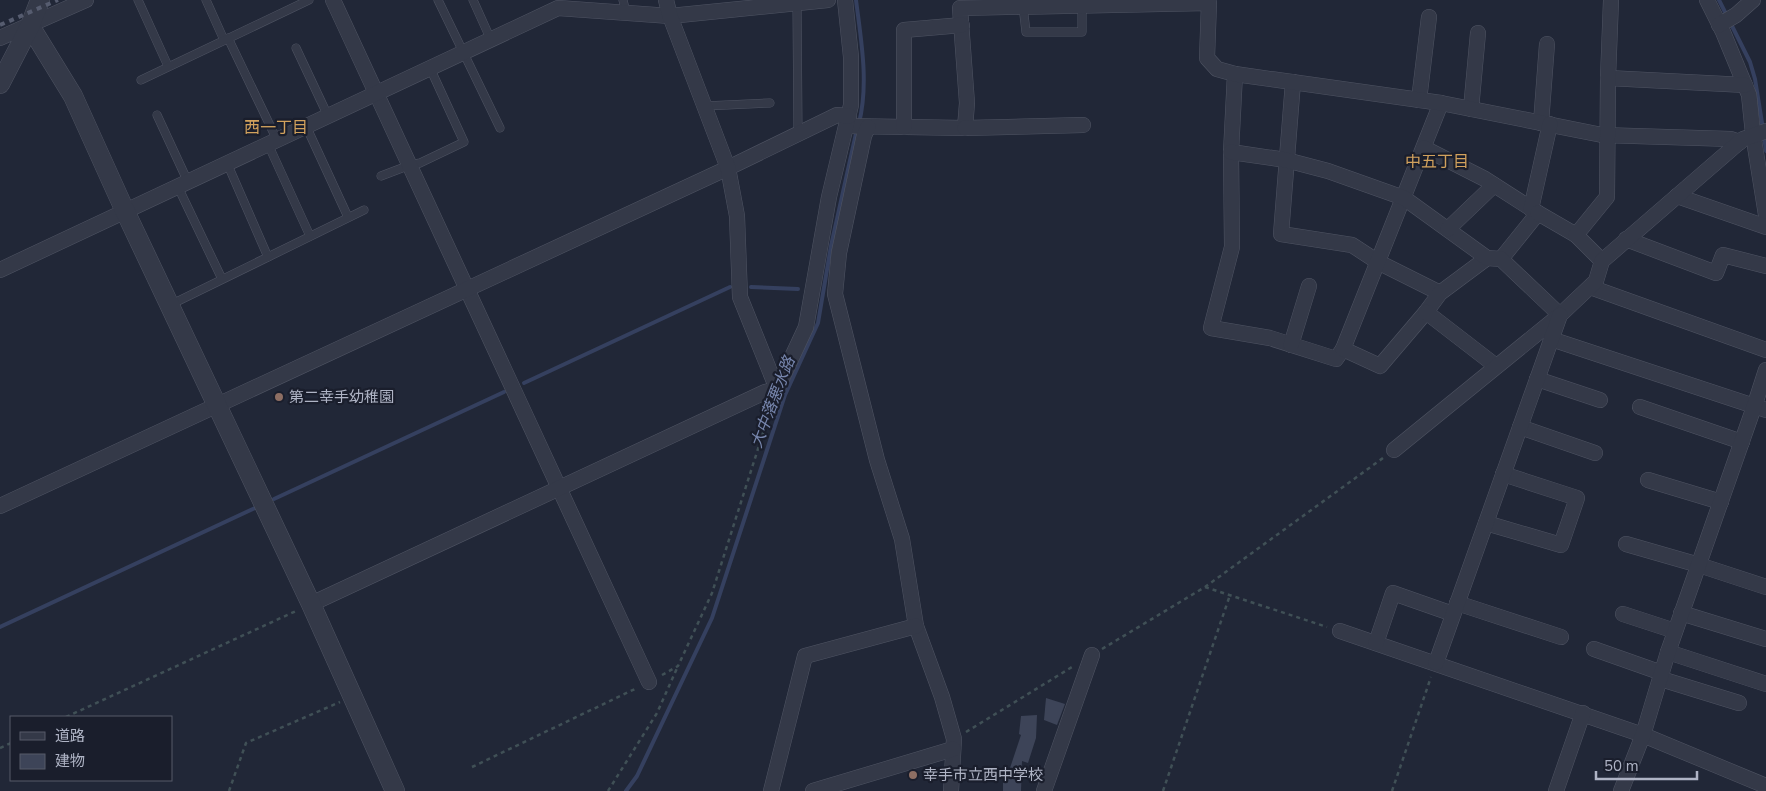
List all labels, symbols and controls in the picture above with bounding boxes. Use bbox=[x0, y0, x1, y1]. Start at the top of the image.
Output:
district label: 西一丁目 bbox=[244, 117, 308, 139]
district label: 中五丁目 bbox=[1405, 151, 1469, 173]
water label: 大中落悪水路 bbox=[745, 352, 801, 451]
place label: 第二幸手幼稚園 bbox=[289, 387, 394, 407]
marker: 第二幸手幼稚園 bbox=[273, 391, 285, 403]
legend bbox=[10, 716, 172, 781]
text: 道路 bbox=[55, 726, 85, 746]
scale bar bbox=[1596, 748, 1697, 780]
text: 建物 bbox=[55, 751, 85, 771]
text: 50 m bbox=[1604, 756, 1639, 776]
place label: 幸手市立西中学校 bbox=[923, 765, 1043, 785]
marker: 幸手市立西中学校 bbox=[907, 769, 919, 781]

